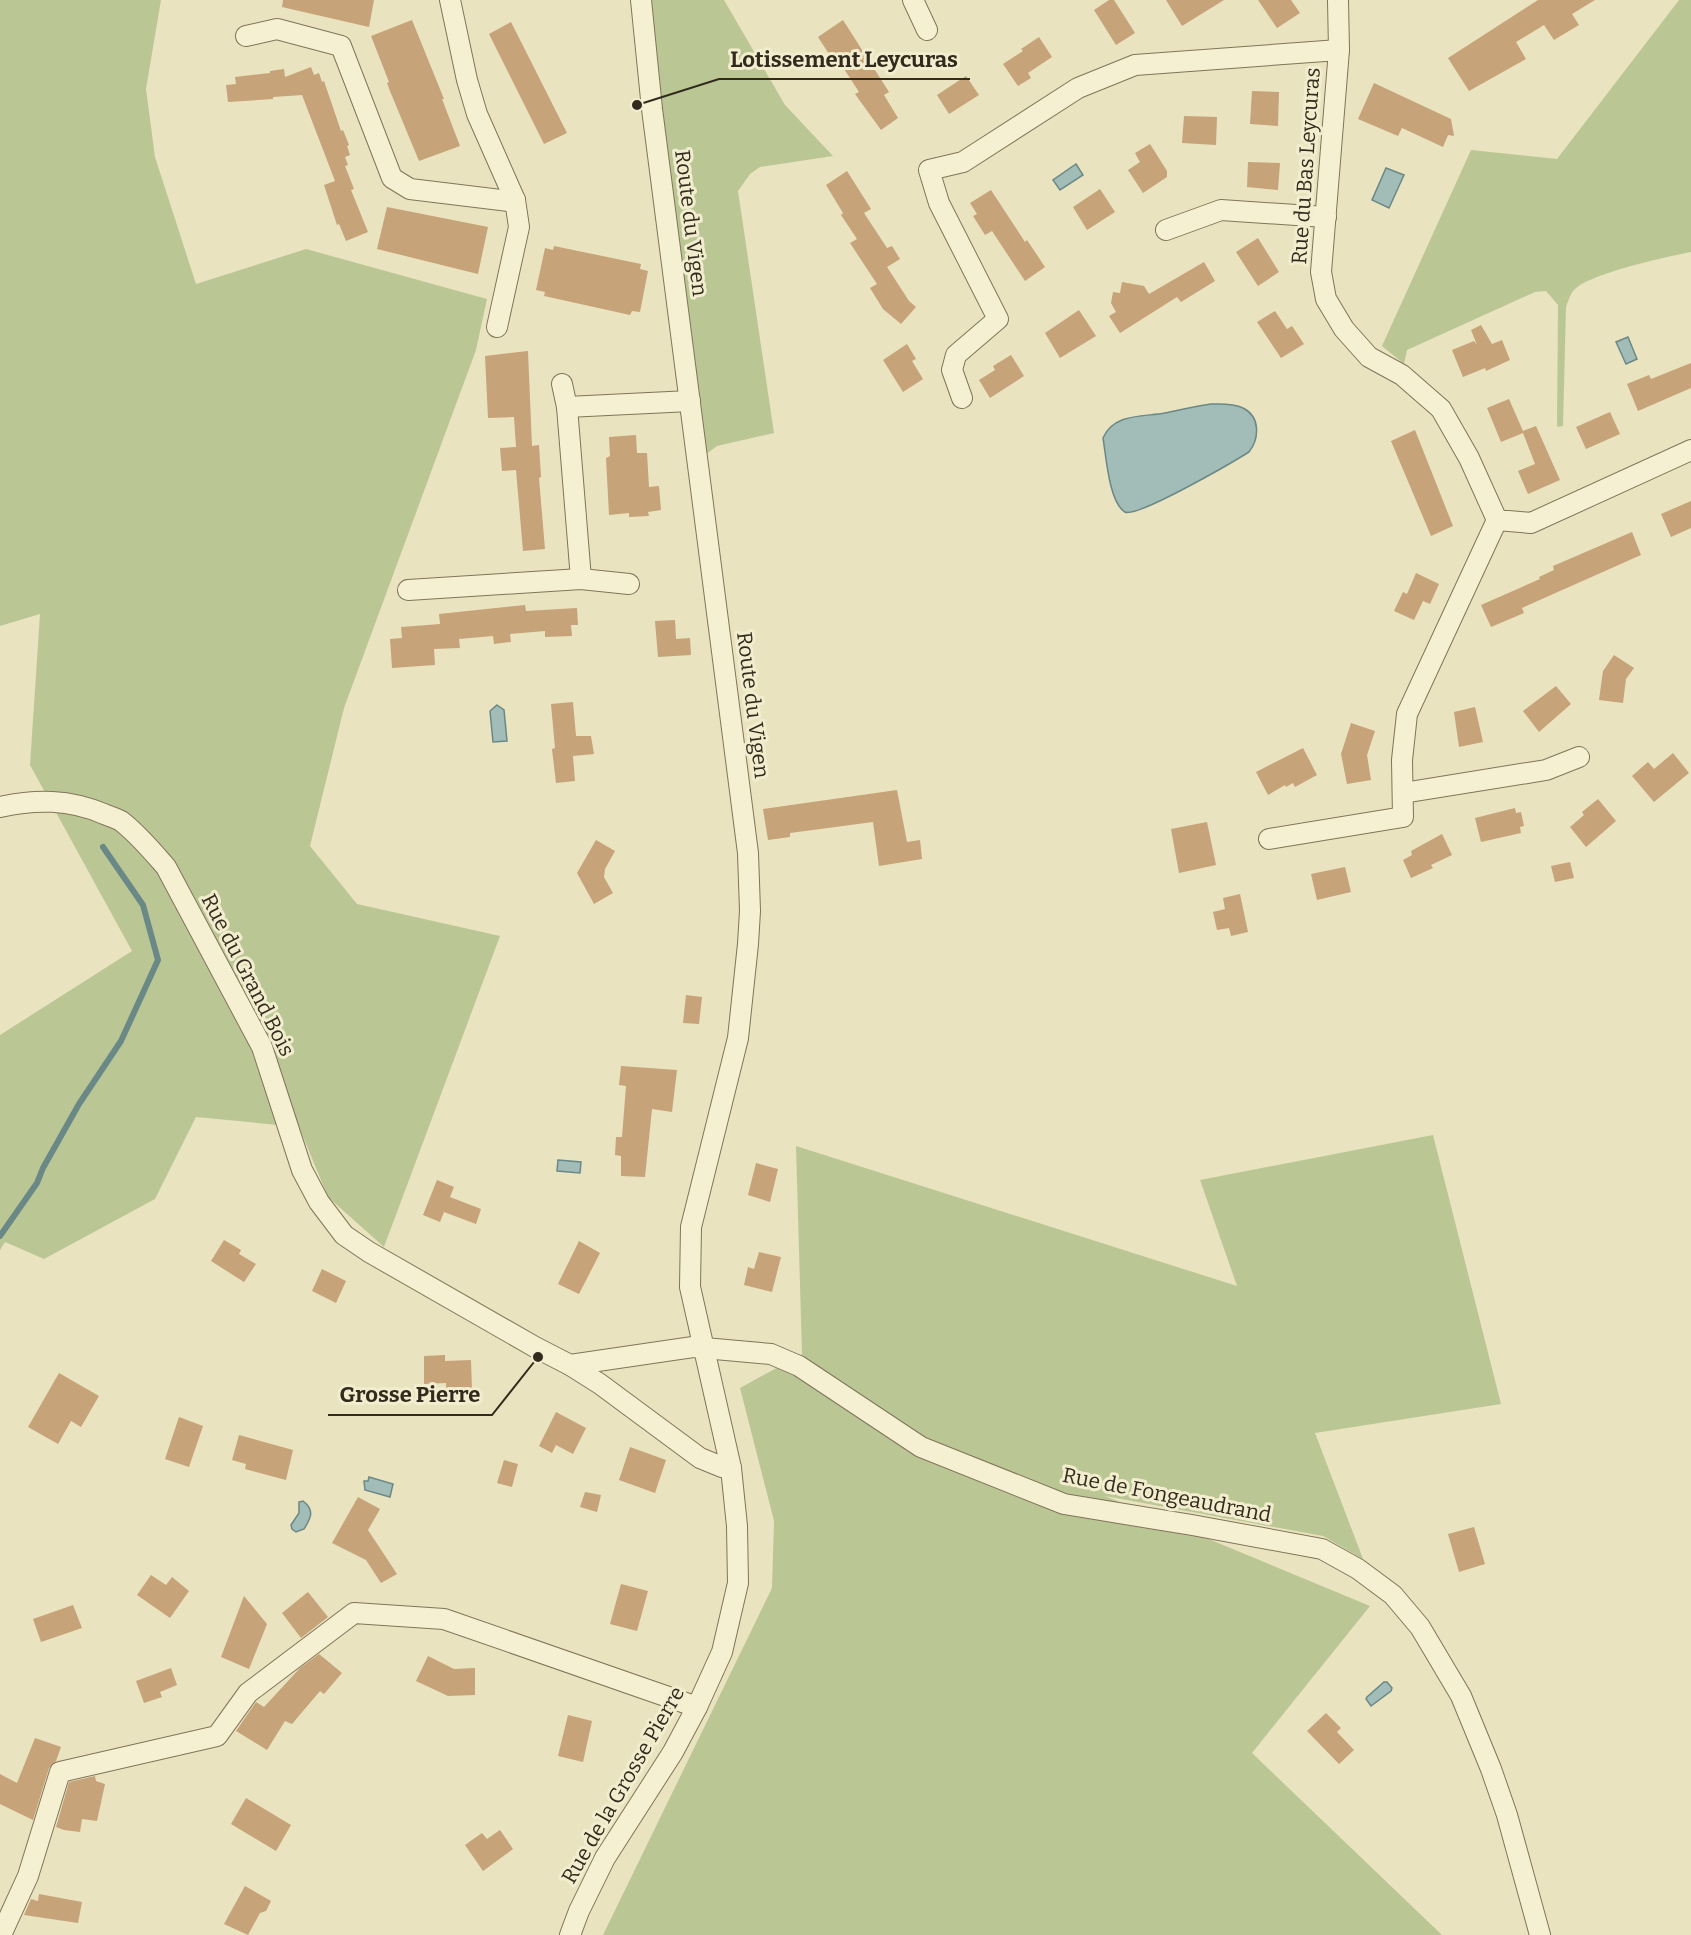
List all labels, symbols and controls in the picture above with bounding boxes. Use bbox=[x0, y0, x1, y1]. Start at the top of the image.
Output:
callout: Lotissement Leycuras bbox=[719, 39, 970, 79]
text: Lotissement Leycuras bbox=[730, 46, 958, 73]
street label: Rue du Bas Leycuras bbox=[1286, 67, 1326, 265]
street label: Route du Vigen bbox=[669, 148, 713, 298]
street label: Route du Vigen bbox=[731, 630, 775, 780]
street label: Rue du Grand Bois bbox=[196, 889, 300, 1061]
callout: Grosse Pierre bbox=[328, 1375, 492, 1415]
text: Grosse Pierre bbox=[340, 1381, 480, 1408]
street label: Rue de Fongeaudrand bbox=[1060, 1462, 1274, 1528]
street label: Rue de la Grosse Pierre bbox=[556, 1682, 690, 1888]

